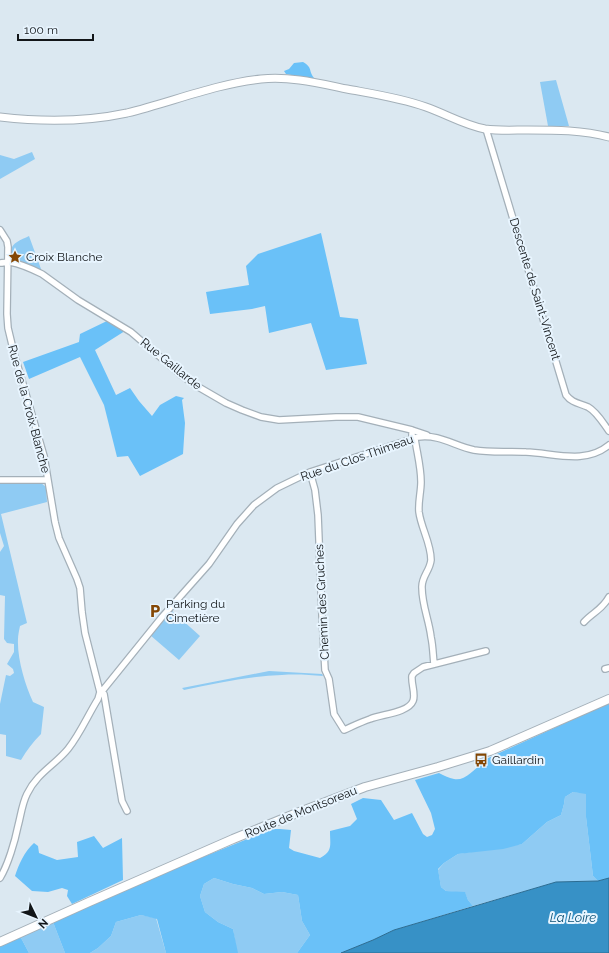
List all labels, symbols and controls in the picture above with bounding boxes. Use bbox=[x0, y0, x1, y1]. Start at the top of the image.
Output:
scale bar bbox=[18, 16, 93, 42]
text: 100 m bbox=[24, 23, 58, 37]
street label: Descente de Saint-Vincent bbox=[507, 216, 563, 362]
place icon: Croix Blanche bbox=[7, 249, 23, 265]
place label: Croix Blanche bbox=[26, 250, 103, 264]
street label: Rue Gaillarde bbox=[138, 335, 204, 393]
street label: Rue de la Croix Blanche bbox=[5, 343, 53, 475]
street label: Rue du Clos Thimeau bbox=[299, 432, 415, 484]
street label: Chemin des Gruches bbox=[312, 544, 332, 660]
place label: Parking du Cimetière bbox=[166, 597, 225, 625]
parking icon: Parking du Cimetière bbox=[147, 603, 163, 619]
bus stop icon: Gaillardin bbox=[473, 752, 489, 768]
place label: Gaillardin bbox=[492, 753, 544, 767]
street label: Route de Montsoreau bbox=[243, 783, 359, 841]
north arrow bbox=[16, 897, 56, 937]
water label: La Loire bbox=[550, 910, 596, 925]
text: N bbox=[35, 916, 51, 931]

